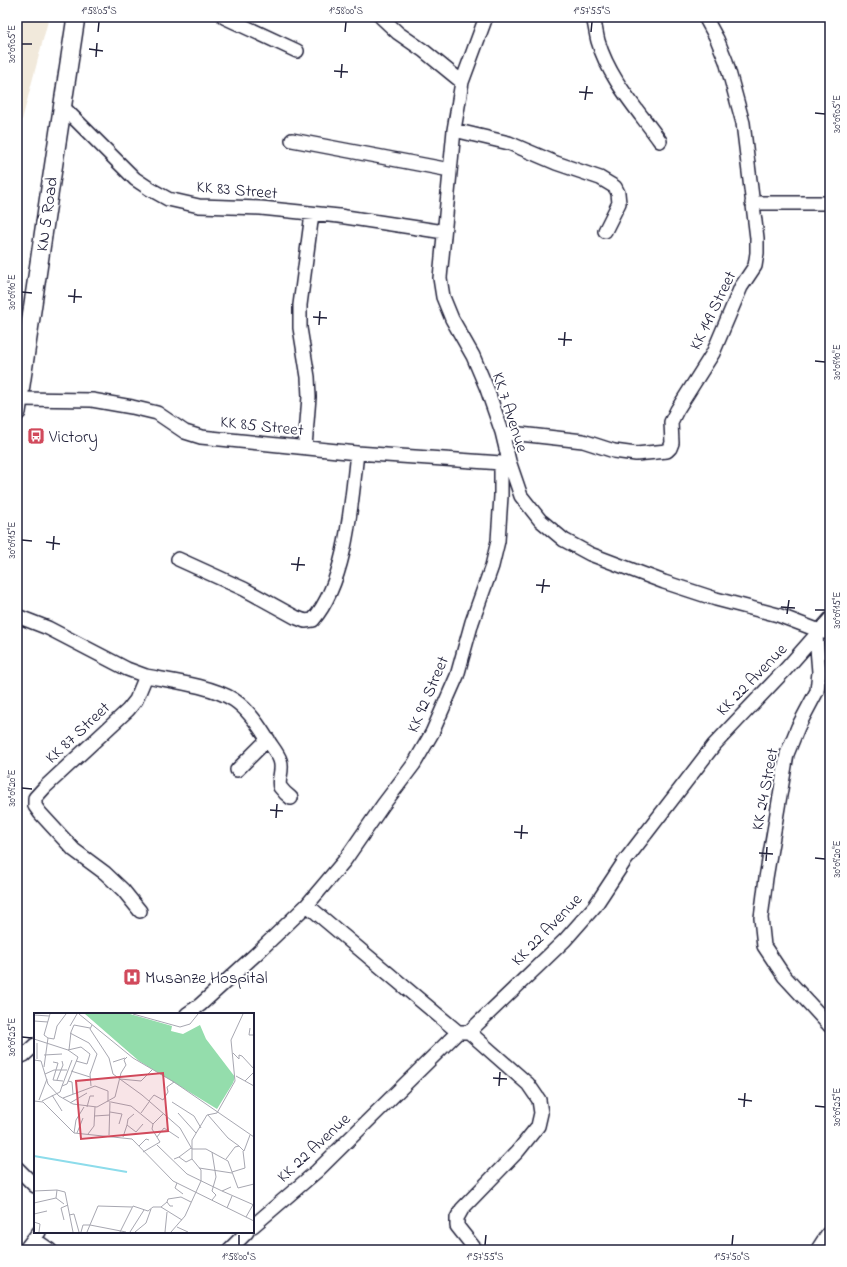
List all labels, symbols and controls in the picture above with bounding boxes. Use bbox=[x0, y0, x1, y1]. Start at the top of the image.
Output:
text: 1°58'05"S bbox=[81, 4, 117, 19]
text: 1°58'00"S bbox=[329, 4, 363, 19]
text: 1°57'55"S bbox=[574, 4, 611, 19]
text: 30°09'05"E bbox=[5, 25, 20, 63]
text: 30°09'05"E bbox=[830, 95, 845, 133]
street label: KN 5 Road bbox=[30, 175, 65, 253]
street label: KK 83 Street bbox=[195, 175, 279, 207]
street label: KK 149 Street bbox=[683, 267, 743, 354]
text: 30°09'10"E bbox=[5, 274, 20, 310]
text: 30°09'10"E bbox=[830, 344, 845, 380]
street label: KK 7 Avenue bbox=[485, 369, 534, 456]
street label: KK 85 Street bbox=[219, 410, 305, 443]
place label: Victory bbox=[48, 425, 98, 451]
bus stop icon: Victory bbox=[26, 426, 46, 446]
text: 30°09'15"E bbox=[5, 522, 20, 558]
text: 30°09'15"E bbox=[830, 592, 845, 628]
street label: KK 22 Avenue bbox=[711, 638, 794, 722]
street label: KK 92 Street bbox=[401, 652, 456, 737]
street label: KK 87 Street bbox=[40, 696, 116, 770]
street label: KK 24 Street bbox=[745, 746, 786, 833]
text: 30°09'20"E bbox=[5, 769, 20, 807]
text: 30°09'20"E bbox=[830, 840, 845, 878]
street label: KK 22 Avenue bbox=[506, 888, 589, 972]
place label: Musanze Hospital bbox=[145, 966, 268, 991]
hospital icon: Musanze Hospital bbox=[122, 967, 142, 987]
inset map bbox=[34, 1013, 254, 1233]
text: 30°09'25"E bbox=[5, 1018, 20, 1056]
text: 30°09'25"E bbox=[830, 1088, 845, 1126]
street label: KK 22 Avenue bbox=[272, 1107, 357, 1189]
text: 1°58'00"S bbox=[222, 1250, 256, 1265]
text: 1°57'55"S bbox=[467, 1250, 504, 1265]
text: 1°57'50"S bbox=[714, 1250, 750, 1265]

